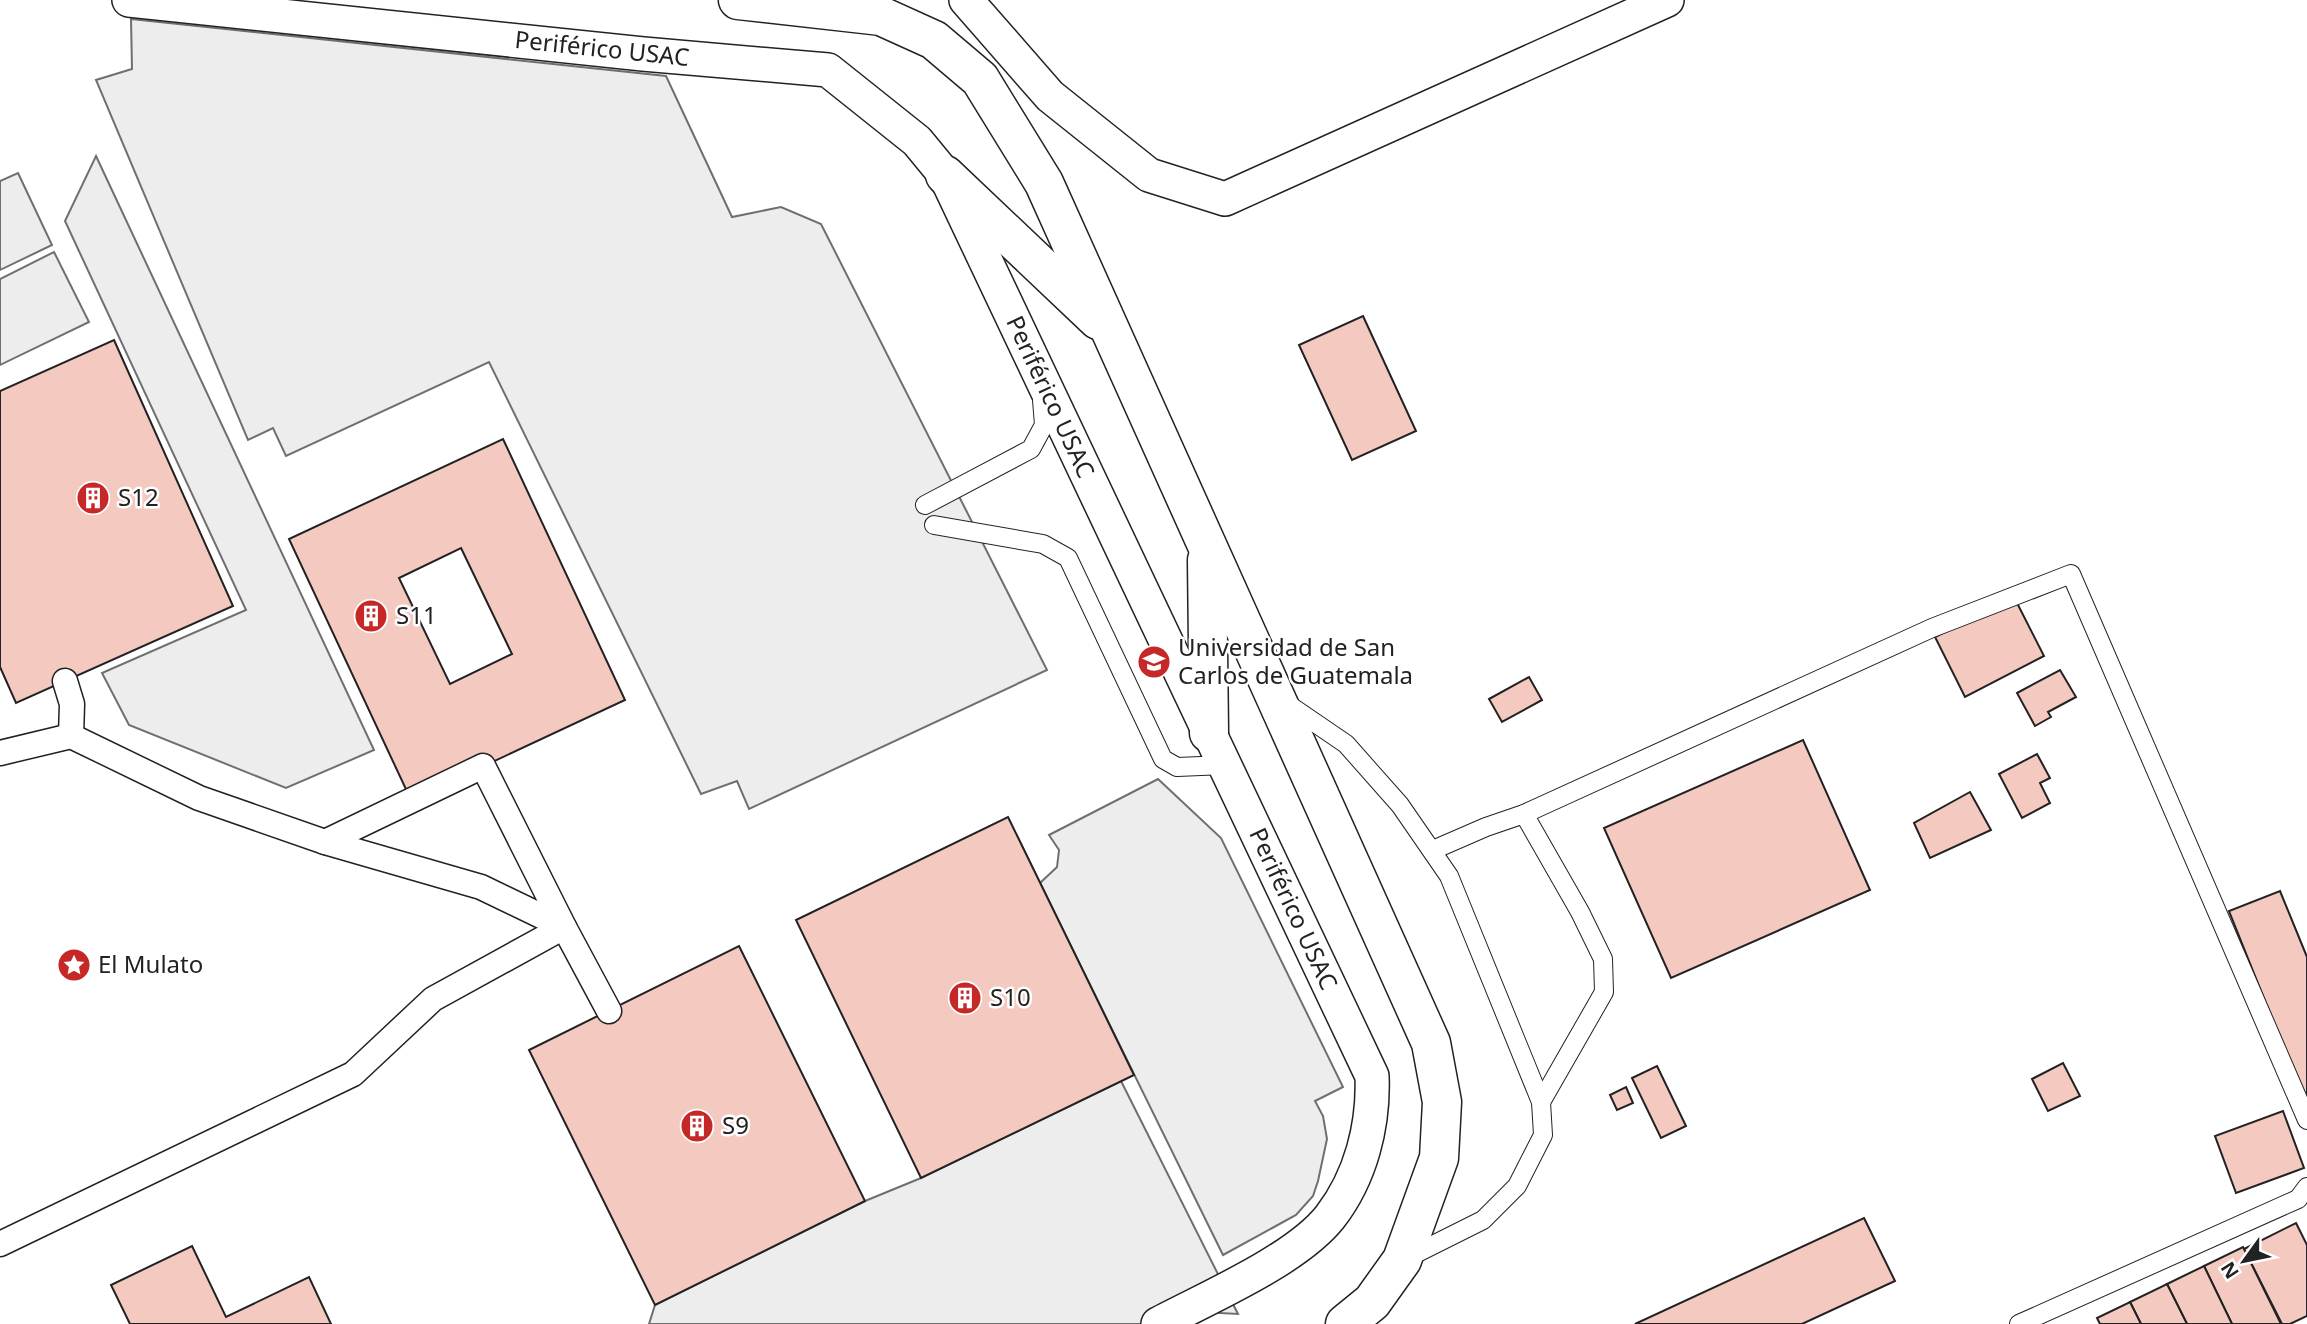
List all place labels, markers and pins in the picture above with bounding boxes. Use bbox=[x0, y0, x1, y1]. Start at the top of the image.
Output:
building icon: S12 bbox=[74, 479, 112, 517]
place label: S12 bbox=[118, 480, 159, 513]
building icon: S11 bbox=[352, 597, 390, 635]
place label: S11 bbox=[396, 598, 437, 631]
place label: Universidad de San Carlos de Guatemala bbox=[1178, 630, 1413, 691]
school or university icon: Universidad de San Carlos de Guatemala bbox=[1135, 643, 1173, 681]
place icon: El Mulato bbox=[55, 946, 93, 984]
place label: El Mulato bbox=[98, 947, 203, 980]
building icon: S10 bbox=[946, 979, 984, 1017]
place label: S10 bbox=[990, 980, 1031, 1013]
building icon: S9 bbox=[678, 1107, 716, 1145]
place label: S9 bbox=[722, 1108, 749, 1141]

